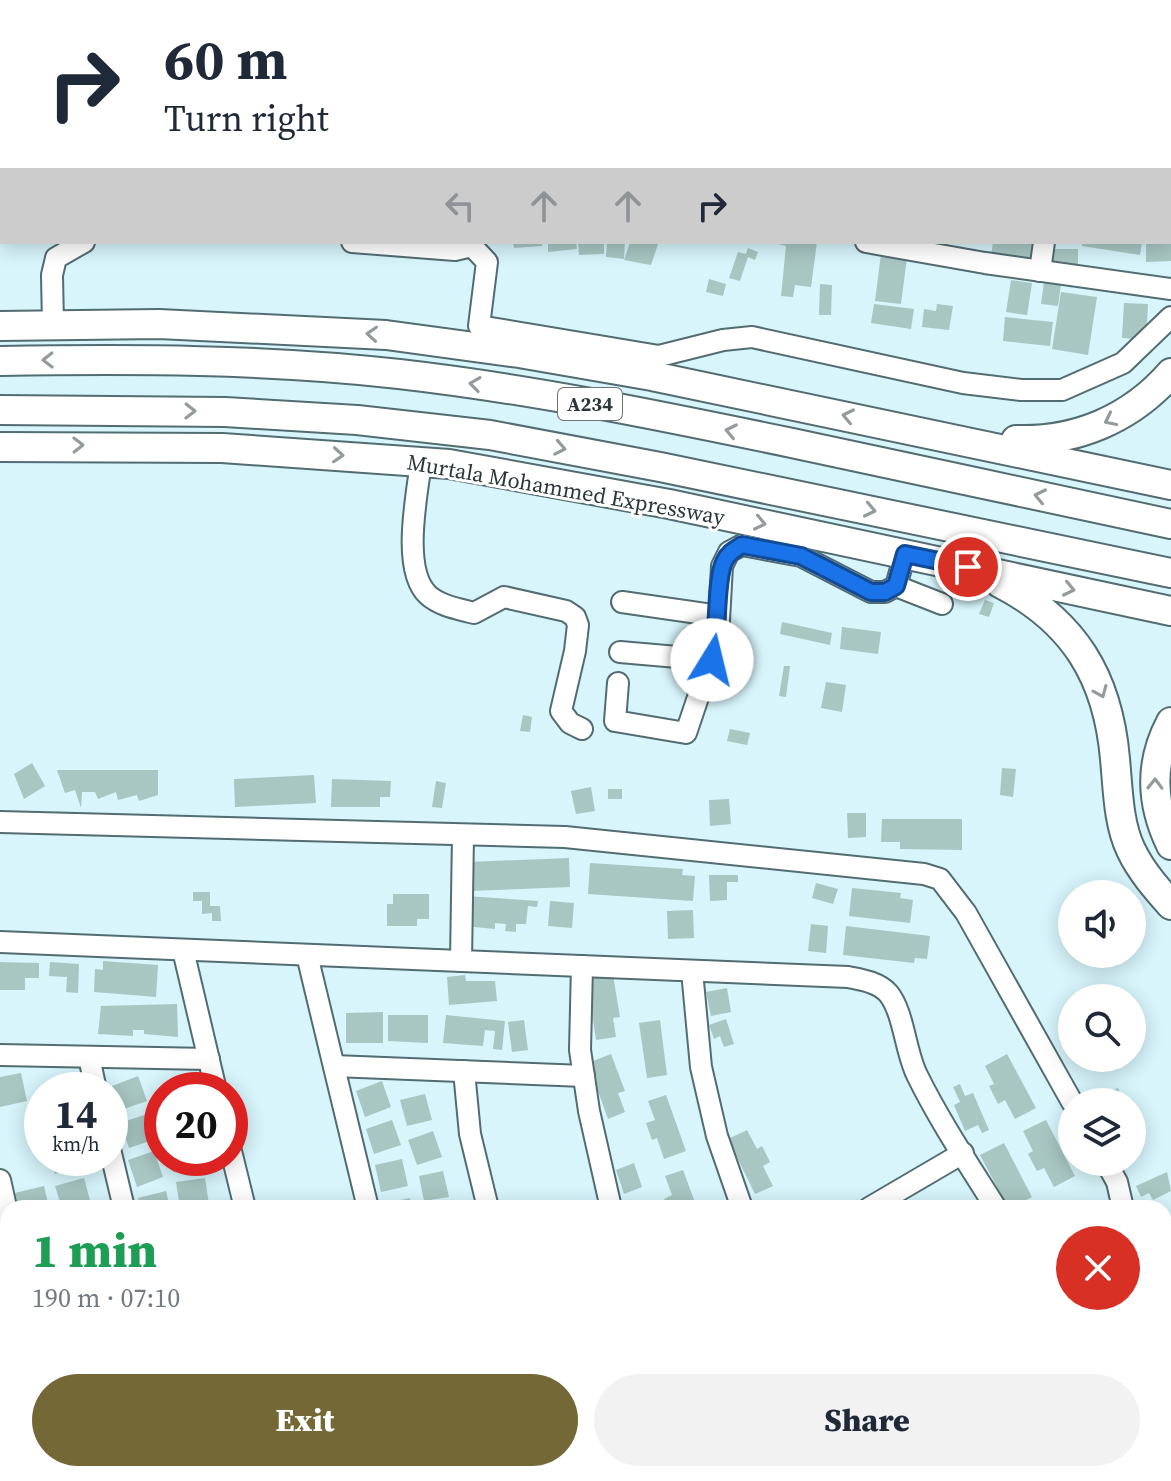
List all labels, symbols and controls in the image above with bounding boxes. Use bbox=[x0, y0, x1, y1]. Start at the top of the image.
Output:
text: 60 m bbox=[164, 21, 287, 98]
icon: right bbox=[32, 32, 136, 136]
text: Turn right bbox=[164, 94, 329, 143]
icon: left bbox=[438, 184, 482, 228]
icon: ahead bbox=[522, 184, 566, 228]
icon: ahead bbox=[606, 184, 650, 228]
icon: right bbox=[690, 184, 734, 228]
one-way arrow bbox=[365, 326, 378, 343]
one-way arrow bbox=[41, 351, 54, 369]
one-way arrow bbox=[468, 376, 481, 393]
road number: A234 bbox=[558, 388, 622, 420]
one-way arrow bbox=[184, 403, 197, 420]
one-way arrow bbox=[842, 409, 855, 426]
one-way arrow bbox=[1103, 410, 1118, 426]
one-way arrow bbox=[724, 423, 737, 440]
one-way arrow bbox=[72, 437, 85, 454]
one-way arrow bbox=[553, 439, 566, 456]
one-way arrow bbox=[332, 446, 345, 463]
street label: Murtala Mohammed Expressway bbox=[405, 446, 728, 532]
one-way arrow bbox=[1034, 488, 1047, 505]
one-way arrow bbox=[862, 501, 876, 518]
one-way arrow bbox=[752, 514, 766, 531]
pin bbox=[934, 533, 1002, 601]
icon: arrive bbox=[946, 545, 990, 589]
one-way arrow bbox=[1062, 580, 1075, 597]
position arrow bbox=[670, 618, 754, 702]
one-way arrow bbox=[1091, 684, 1108, 698]
one-way arrow bbox=[1147, 777, 1164, 790]
map controls bbox=[1058, 880, 1146, 1176]
button: sound bbox=[1058, 880, 1146, 968]
button: search bbox=[1058, 984, 1146, 1072]
speed limit sign: 20 bbox=[144, 1072, 248, 1176]
text: 14 bbox=[54, 1087, 98, 1141]
button: layers bbox=[1058, 1088, 1146, 1176]
text: km/h bbox=[52, 1130, 100, 1158]
text: 1 min bbox=[32, 1217, 157, 1283]
button: close bbox=[1056, 1226, 1140, 1310]
text: 190 m · 07:10 bbox=[32, 1280, 180, 1316]
button: Exit bbox=[32, 1374, 578, 1466]
button: Share bbox=[594, 1374, 1140, 1466]

